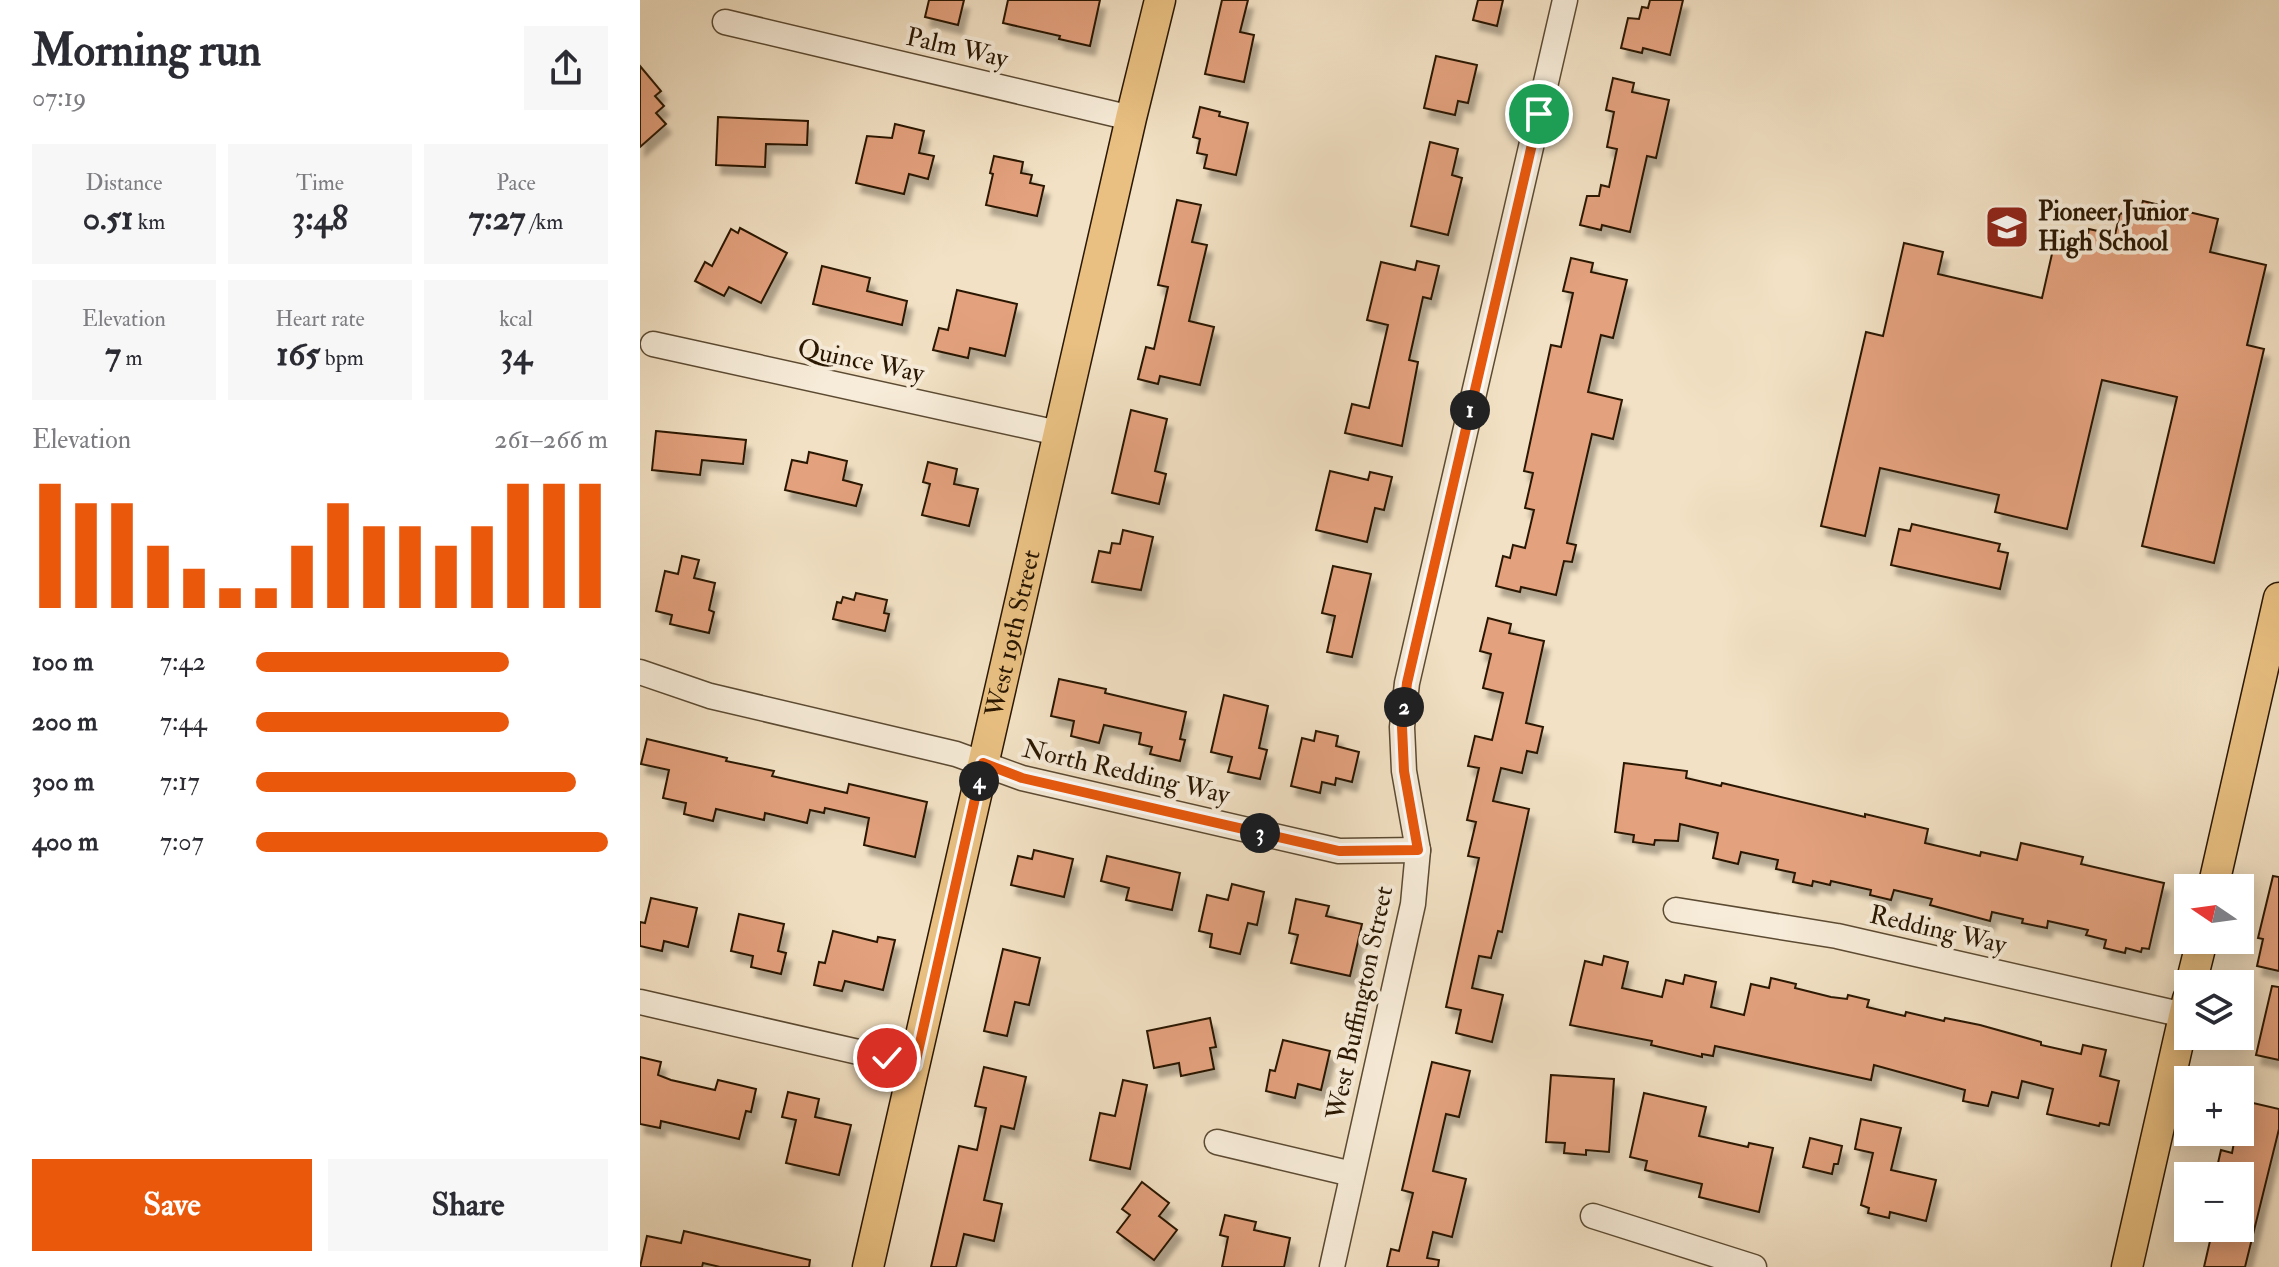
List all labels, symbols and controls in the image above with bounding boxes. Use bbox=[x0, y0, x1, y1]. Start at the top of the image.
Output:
street label: Palm Way bbox=[903, 21, 1012, 75]
text: Morning run bbox=[32, 24, 261, 79]
button: share bbox=[524, 26, 608, 110]
pin bbox=[1505, 80, 1573, 148]
text: 07:19 bbox=[32, 82, 86, 114]
icon: arrive bbox=[1517, 92, 1561, 136]
text: Distance bbox=[86, 169, 162, 197]
text: Time bbox=[296, 169, 344, 197]
text: Pace bbox=[496, 169, 536, 197]
place label: Pioneer Junior High School bbox=[2038, 196, 2189, 259]
text: 0.51 bbox=[83, 197, 133, 240]
text: 3:48 bbox=[292, 197, 348, 240]
text: 7:27 bbox=[469, 197, 525, 240]
school or university icon: Pioneer Junior High School bbox=[1983, 203, 2031, 251]
text: km bbox=[133, 208, 165, 236]
text: /km bbox=[525, 208, 563, 236]
text: Elevation bbox=[82, 305, 166, 333]
text: Heart rate bbox=[275, 305, 365, 333]
text: kcal bbox=[499, 305, 533, 333]
street label: Quince Way bbox=[795, 332, 928, 390]
text: 7 bbox=[105, 333, 121, 376]
text: 165 bbox=[276, 333, 320, 376]
text: 34 bbox=[500, 333, 532, 376]
text: m bbox=[121, 344, 143, 372]
text: bpm bbox=[320, 344, 364, 372]
pin: 1 bbox=[1450, 390, 1490, 430]
text: 1 bbox=[1466, 396, 1474, 424]
text: Elevation bbox=[32, 424, 131, 456]
text: 261–266 m bbox=[494, 424, 608, 456]
street label: West 19th Street bbox=[978, 547, 1048, 721]
text: 100 m bbox=[32, 646, 93, 678]
text: 7:42 bbox=[160, 646, 206, 678]
pin: 2 bbox=[1384, 687, 1424, 727]
text: 2 bbox=[1398, 693, 1410, 721]
text: 200 m bbox=[32, 706, 97, 738]
text: 7:44 bbox=[160, 706, 206, 738]
street label: North Redding Way bbox=[1019, 733, 1233, 812]
pin: 4 bbox=[959, 761, 999, 801]
text: 300 m bbox=[32, 766, 94, 798]
text: 7:17 bbox=[160, 766, 200, 798]
text: 4 bbox=[973, 767, 985, 795]
pin: 3 bbox=[1240, 813, 1280, 853]
text: 3 bbox=[1256, 819, 1264, 847]
text: 400 m bbox=[32, 826, 98, 858]
text: 7:07 bbox=[160, 826, 204, 858]
north arrow bbox=[2174, 874, 2254, 954]
map controls bbox=[2174, 874, 2254, 1242]
street label: West Buffington Street bbox=[1319, 883, 1400, 1124]
street label: Redding Way bbox=[1866, 899, 2010, 961]
button: layers bbox=[2174, 970, 2254, 1050]
pin bbox=[853, 1024, 921, 1092]
icon: check bbox=[865, 1036, 909, 1080]
button: + bbox=[2174, 1066, 2254, 1146]
button: Save bbox=[32, 1159, 312, 1251]
button: Share bbox=[328, 1159, 608, 1251]
button: − bbox=[2174, 1162, 2254, 1242]

